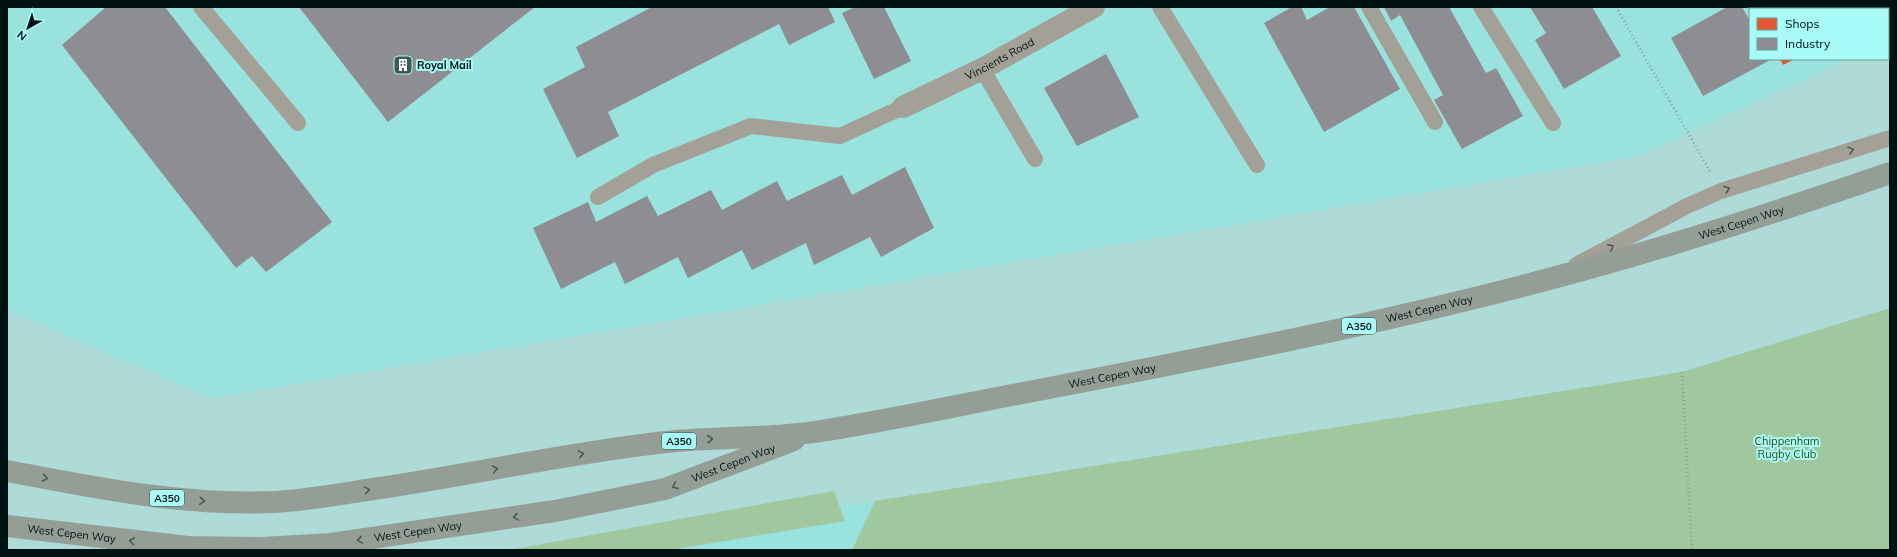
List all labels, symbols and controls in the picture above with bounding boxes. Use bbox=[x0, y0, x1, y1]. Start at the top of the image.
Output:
north arrow bbox=[8, 8, 48, 48]
legend bbox=[1749, 8, 1889, 60]
text: Shops bbox=[1785, 16, 1820, 31]
text: N bbox=[14, 28, 29, 44]
street label: Vincients Road bbox=[963, 35, 1037, 83]
text: Industry bbox=[1785, 36, 1831, 51]
building icon: Royal Mail bbox=[392, 54, 414, 76]
place label: Royal Mail bbox=[417, 58, 472, 72]
one-way arrow bbox=[1847, 146, 1854, 155]
one-way arrow bbox=[1723, 185, 1730, 194]
street label: West Cepen Way bbox=[1697, 202, 1786, 243]
one-way arrow bbox=[1606, 244, 1614, 251]
street label: West Cepen Way bbox=[1384, 292, 1474, 326]
road number: A350 bbox=[1342, 318, 1376, 334]
street label: West Cepen Way bbox=[1067, 360, 1157, 391]
road number: A350 bbox=[662, 433, 696, 449]
park label: Chippenham Rugby Club bbox=[1755, 434, 1819, 461]
one-way arrow bbox=[707, 435, 713, 444]
street label: West Cepen Way bbox=[689, 441, 777, 485]
one-way arrow bbox=[578, 450, 584, 459]
one-way arrow bbox=[492, 465, 498, 473]
one-way arrow bbox=[42, 474, 48, 482]
one-way arrow bbox=[672, 481, 679, 489]
one-way arrow bbox=[364, 486, 370, 495]
road number: A350 bbox=[150, 490, 184, 506]
one-way arrow bbox=[199, 496, 205, 505]
one-way arrow bbox=[513, 512, 519, 521]
street label: West Cepen Way bbox=[373, 518, 463, 545]
street label: West Cepen Way bbox=[27, 521, 117, 546]
one-way arrow bbox=[357, 535, 363, 544]
one-way arrow bbox=[129, 537, 136, 546]

